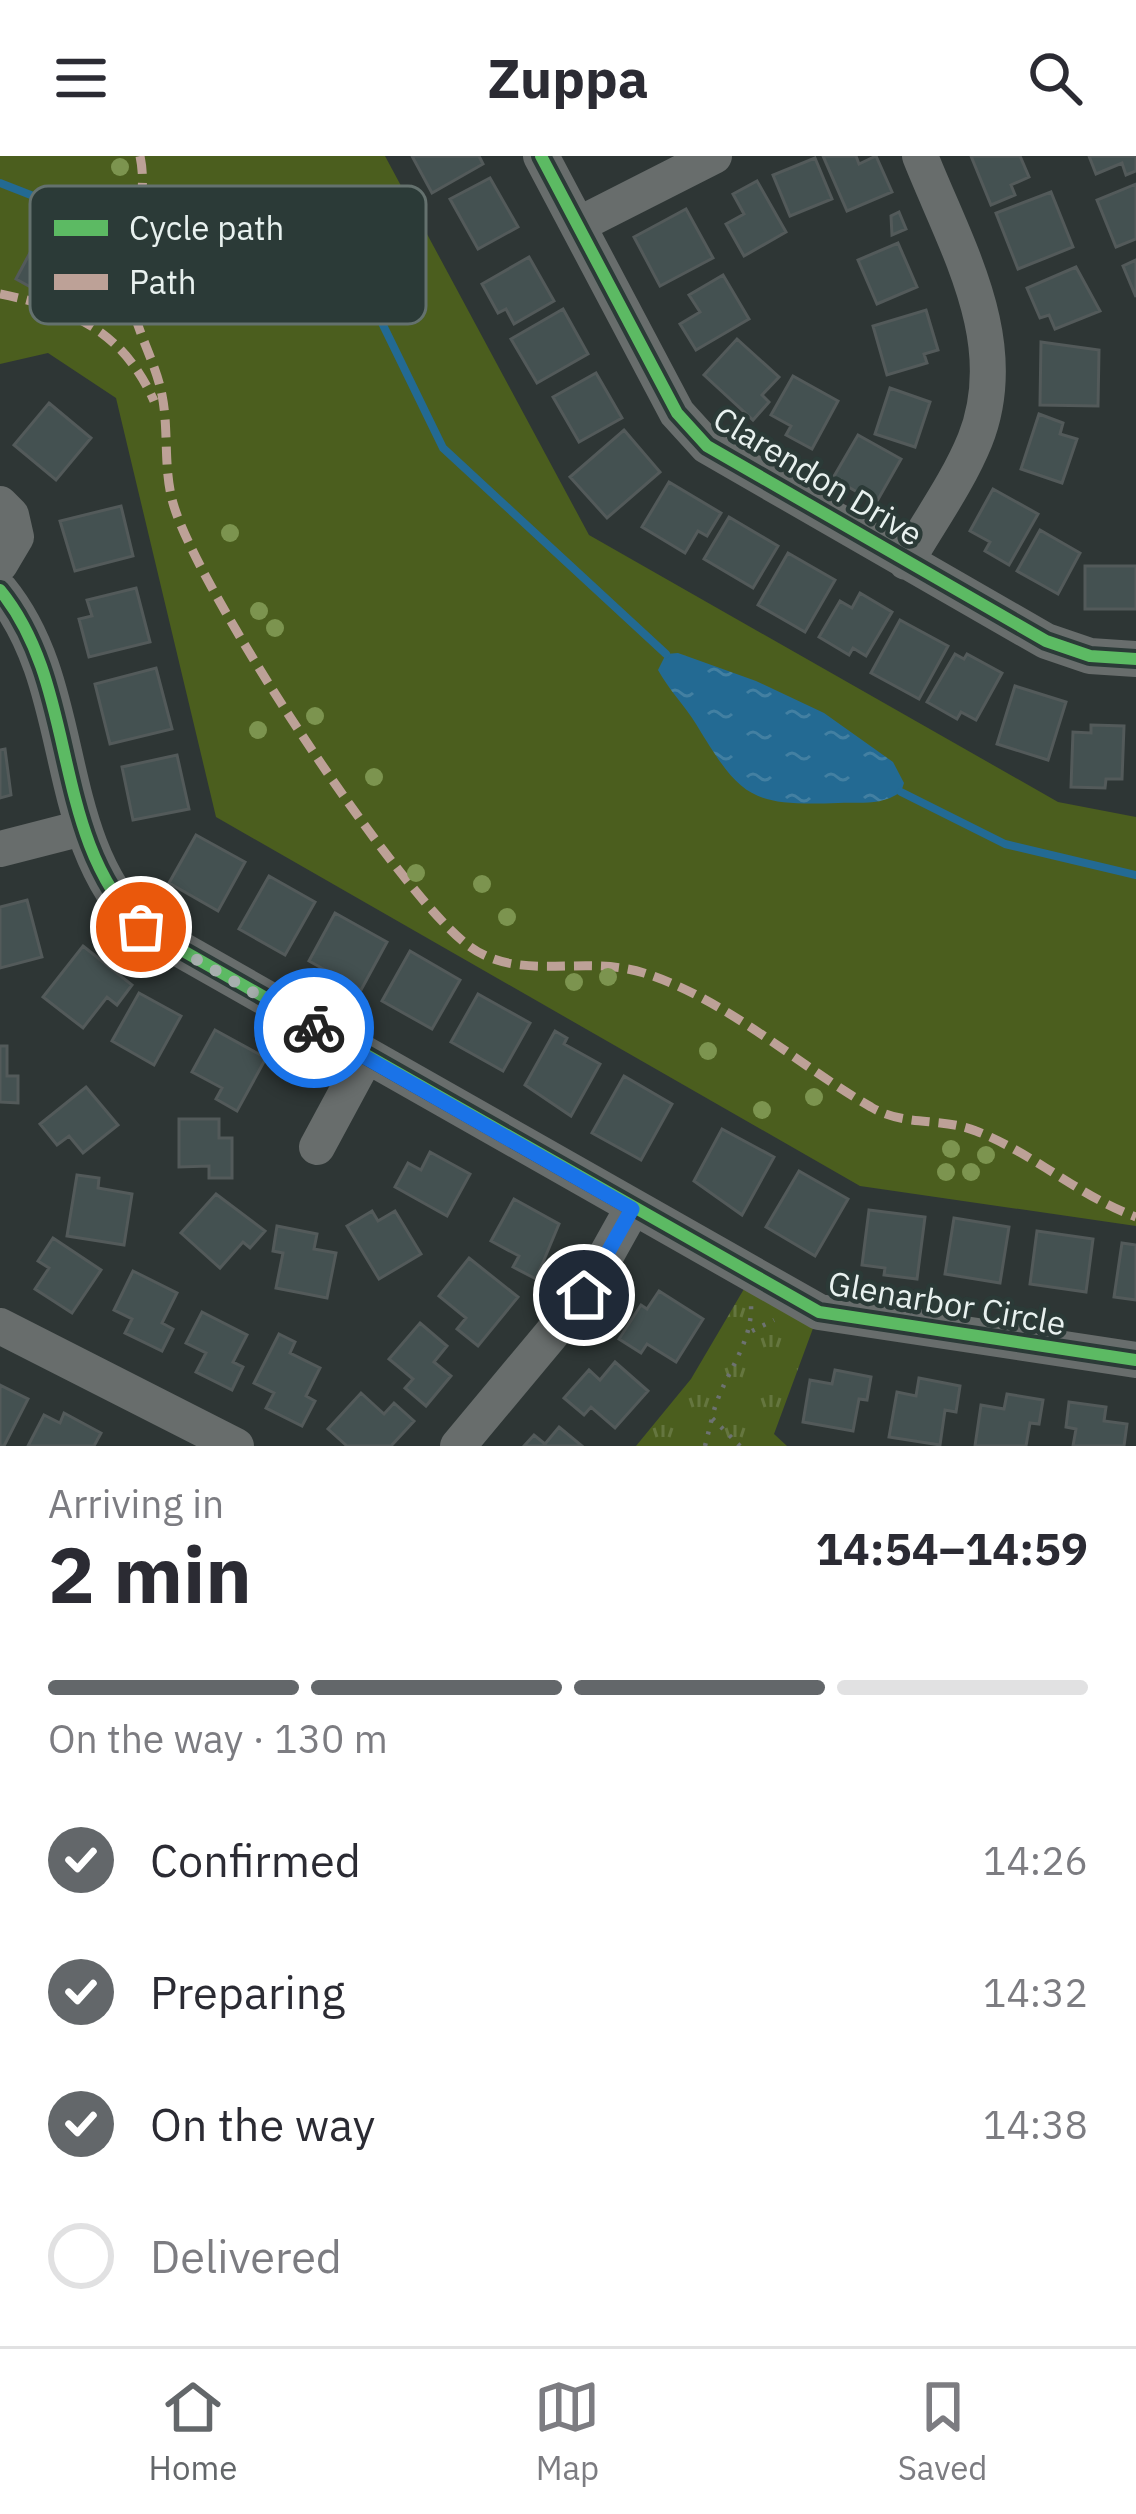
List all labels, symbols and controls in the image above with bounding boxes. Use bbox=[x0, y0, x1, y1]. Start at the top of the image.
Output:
text: Zuppa bbox=[487, 43, 649, 113]
icon: menu bbox=[48, 45, 114, 111]
icon: search bbox=[1022, 45, 1088, 111]
legend bbox=[30, 186, 426, 324]
text: Cycle path bbox=[129, 206, 284, 249]
text: Path bbox=[129, 260, 197, 303]
street label: Clarendon Drive bbox=[706, 396, 931, 555]
pin bbox=[90, 876, 192, 978]
icon: bag bbox=[108, 894, 174, 960]
courier bbox=[254, 968, 374, 1088]
icon: bike bbox=[281, 995, 347, 1061]
pin bbox=[533, 1244, 635, 1346]
street label: Glenarbor Circle bbox=[825, 1260, 1069, 1345]
icon: home bbox=[551, 1262, 617, 1328]
text: Arriving in bbox=[48, 1478, 224, 1529]
text: 14:54–14:59 bbox=[816, 1519, 1088, 1577]
text: 2 min bbox=[48, 1523, 252, 1624]
text: On the way · 130 m bbox=[48, 1713, 388, 1764]
icon: check bbox=[48, 1827, 114, 1893]
text: Confirmed bbox=[150, 1831, 361, 1889]
text: 14:26 bbox=[983, 1835, 1088, 1886]
icon: check bbox=[48, 1959, 114, 2025]
text: Preparing bbox=[150, 1963, 345, 2021]
text: 14:32 bbox=[983, 1967, 1088, 2018]
icon: check bbox=[48, 2091, 114, 2157]
text: On the way bbox=[150, 2095, 375, 2153]
text: 14:38 bbox=[983, 2099, 1088, 2150]
text: Delivered bbox=[150, 2227, 342, 2285]
tab: Home bbox=[149, 2374, 237, 2489]
tab: Map bbox=[534, 2374, 600, 2489]
tab: Saved bbox=[898, 2374, 987, 2489]

